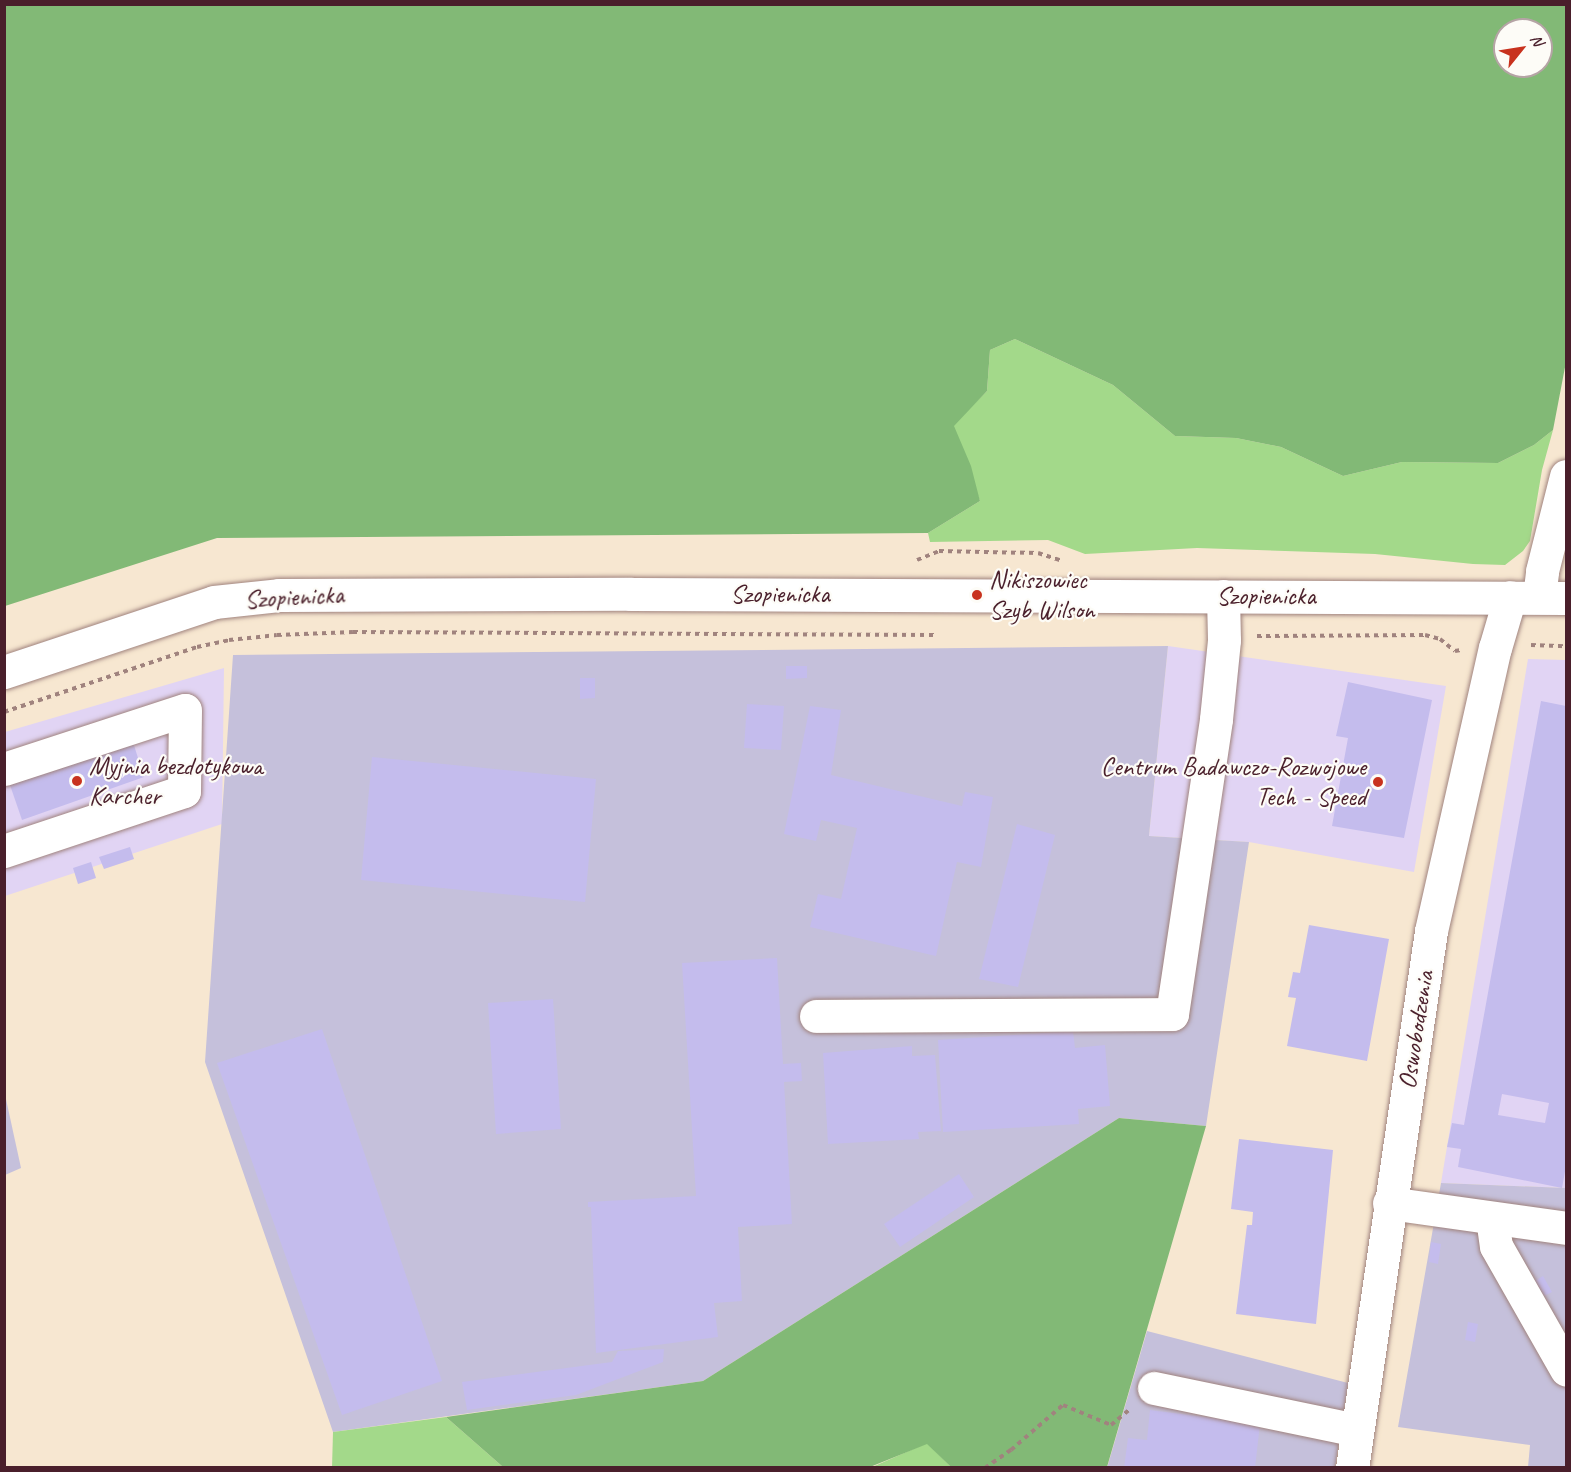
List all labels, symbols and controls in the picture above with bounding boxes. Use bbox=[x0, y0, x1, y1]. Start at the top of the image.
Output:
north arrow bbox=[1493, 18, 1553, 78]
text: N bbox=[1526, 31, 1548, 49]
place label: Nikiszowiec Szyb Wilson bbox=[989, 564, 1095, 626]
street label: Szopienicka bbox=[730, 578, 830, 610]
street label: Szopienicka bbox=[244, 579, 344, 615]
street label: Szopienicka bbox=[1216, 580, 1316, 612]
marker: Nikiszowiec Szyb Wilson bbox=[970, 588, 984, 602]
place label: Myjnia bezdotykowa Karcher bbox=[89, 750, 263, 812]
place label: Centrum Badawczo-Rozwojowe Tech - Speed bbox=[1101, 751, 1366, 812]
marker: Myjnia bezdotykowa Karcher bbox=[70, 774, 84, 788]
marker: Centrum Badawczo-Rozwojowe Tech - Speed bbox=[1371, 775, 1385, 789]
street label: Oswobodzenia bbox=[1391, 969, 1441, 1091]

